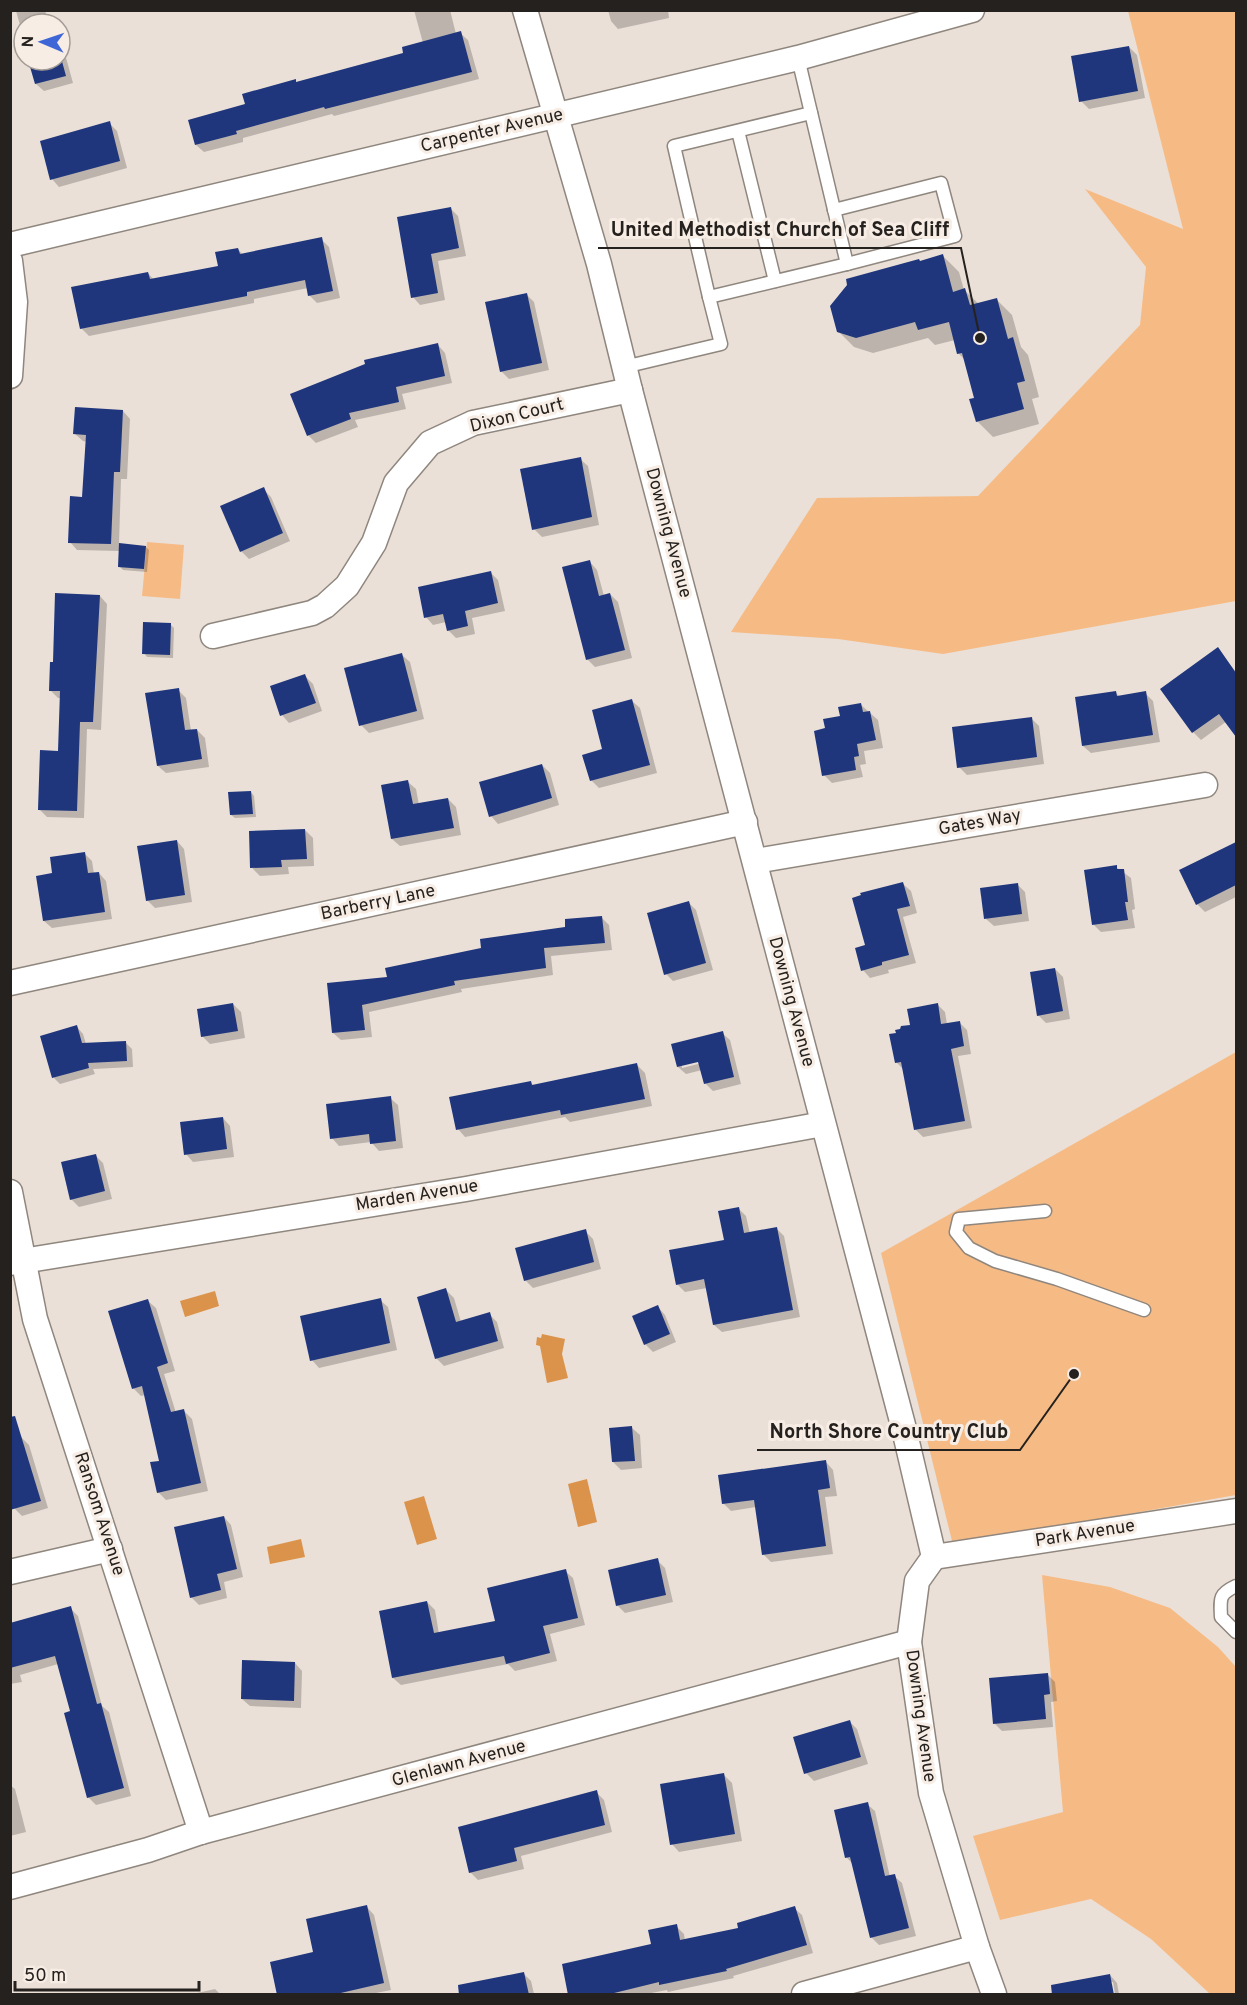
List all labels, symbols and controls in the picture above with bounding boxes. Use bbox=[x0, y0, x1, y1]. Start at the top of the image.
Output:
north arrow bbox=[12, 12, 72, 72]
text: N bbox=[19, 35, 39, 48]
street label: Carpenter Avenue bbox=[418, 103, 566, 159]
callout: United Methodist Church of Sea Cliff bbox=[598, 210, 961, 248]
text: United Methodist Church of Sea Cliff bbox=[611, 218, 950, 244]
street label: Dixon Court bbox=[468, 393, 566, 439]
street label: Downing Avenue bbox=[640, 465, 696, 601]
street label: Gates Way bbox=[937, 804, 1023, 842]
street label: Barberry Lane bbox=[319, 880, 437, 926]
street label: Downing Avenue bbox=[763, 934, 819, 1070]
street label: Marden Avenue bbox=[354, 1175, 480, 1217]
callout: North Shore Country Club bbox=[757, 1412, 1020, 1450]
text: North Shore Country Club bbox=[770, 1420, 1008, 1446]
street label: Ransom Avenue bbox=[68, 1449, 130, 1579]
street label: Park Avenue bbox=[1033, 1515, 1137, 1553]
street label: Downing Avenue bbox=[899, 1648, 941, 1784]
street label: Glenlawn Avenue bbox=[389, 1735, 529, 1793]
scale bar bbox=[15, 1954, 200, 1992]
text: 50 m bbox=[24, 1965, 66, 1988]

